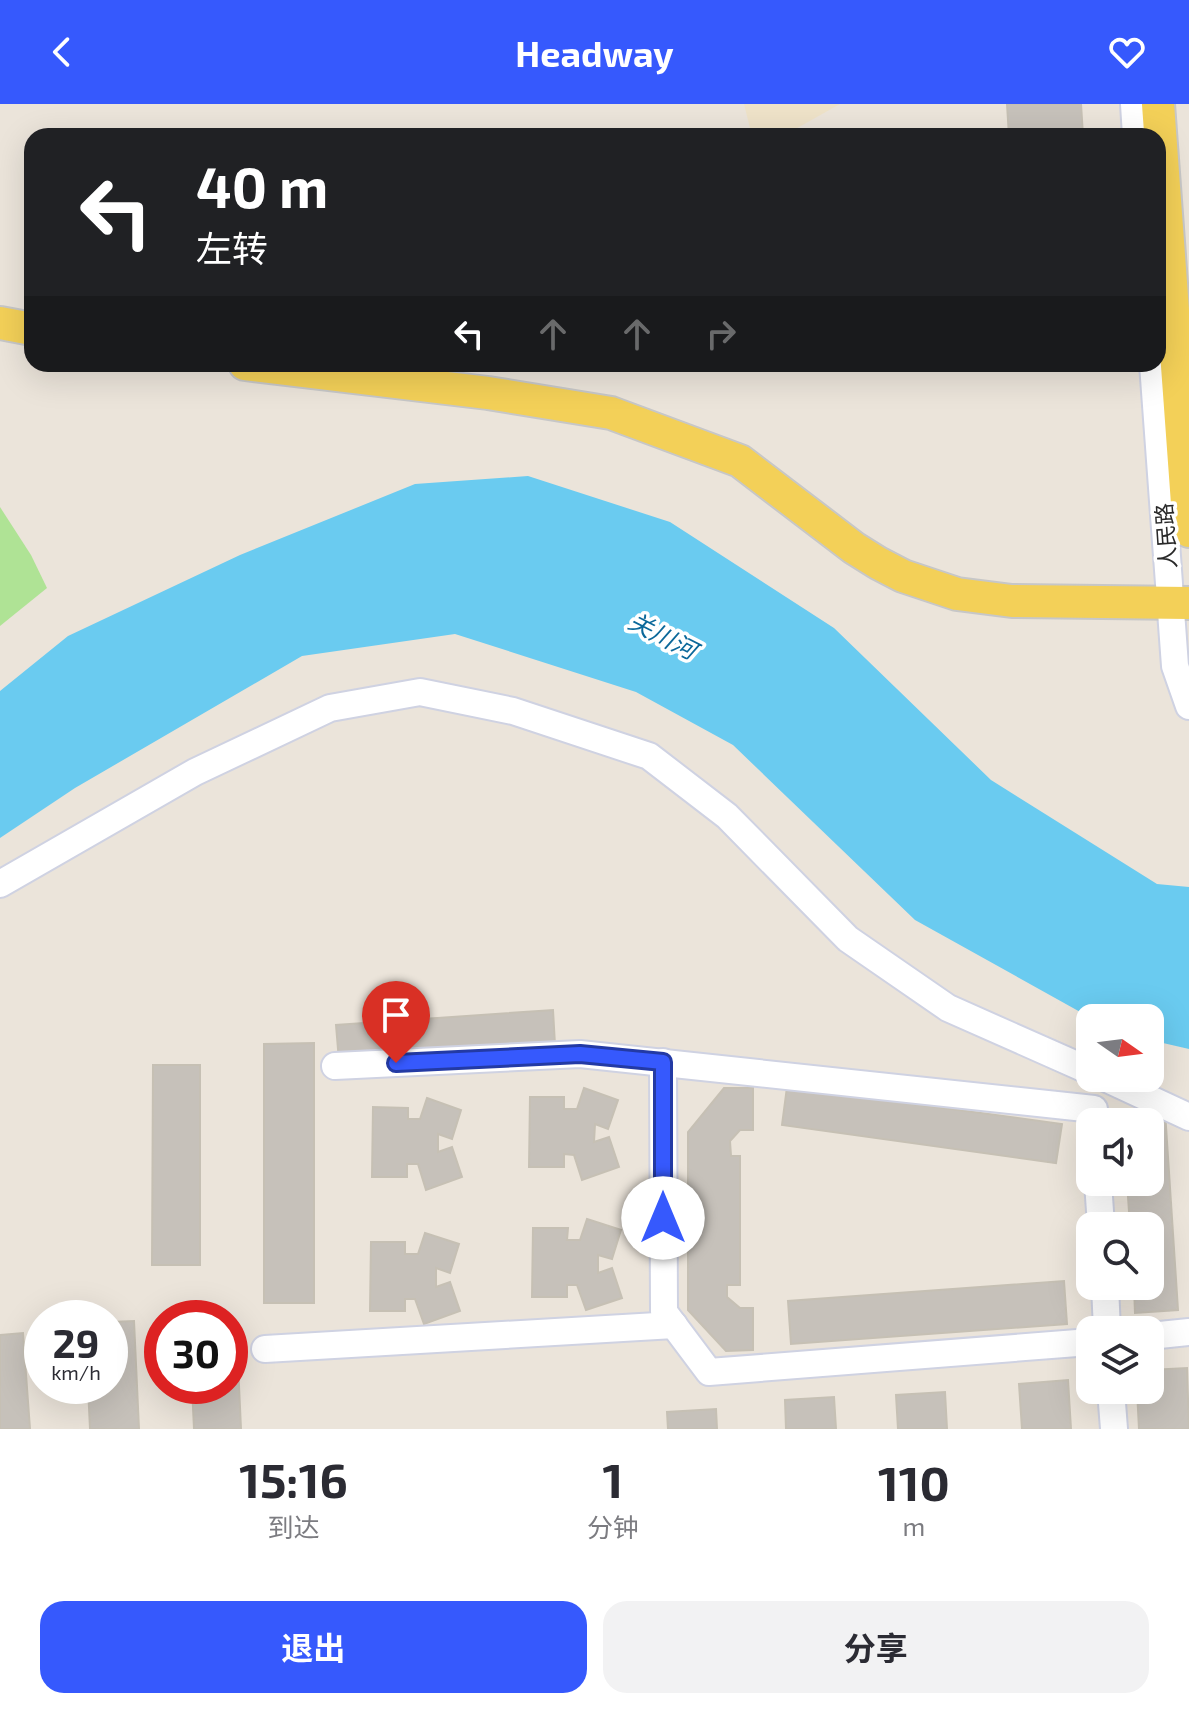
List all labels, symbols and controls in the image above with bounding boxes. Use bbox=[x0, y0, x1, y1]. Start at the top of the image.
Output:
icon: back bbox=[40, 30, 84, 74]
icon: heart bbox=[1105, 30, 1149, 74]
text: Headway bbox=[515, 31, 674, 74]
text: 40 m bbox=[196, 152, 328, 219]
icon: left bbox=[64, 160, 168, 264]
text: 左转 bbox=[196, 226, 268, 269]
icon: left bbox=[447, 312, 491, 356]
icon: ahead bbox=[531, 312, 575, 356]
icon: ahead bbox=[615, 312, 659, 356]
icon: right bbox=[699, 312, 743, 356]
street label: 人民路 bbox=[1150, 502, 1180, 570]
water label: 关川河 bbox=[624, 606, 705, 666]
pin bbox=[362, 981, 430, 1063]
icon: arrive bbox=[374, 993, 418, 1037]
north arrow bbox=[1076, 1004, 1164, 1092]
map controls bbox=[1076, 1004, 1164, 1404]
button: sound bbox=[1076, 1108, 1164, 1196]
position arrow bbox=[621, 1176, 705, 1260]
button: search bbox=[1076, 1212, 1164, 1300]
speed limit sign: 30 bbox=[144, 1300, 248, 1404]
button: layers bbox=[1076, 1316, 1164, 1404]
text: 29 bbox=[53, 1318, 99, 1366]
text: km/h bbox=[51, 1360, 101, 1384]
text: 15:16 bbox=[239, 1450, 348, 1508]
text: 1 bbox=[603, 1450, 623, 1508]
text: 110 bbox=[878, 1453, 950, 1511]
text: m bbox=[903, 1510, 925, 1541]
text: 到达 bbox=[267, 1511, 319, 1542]
text: 分钟 bbox=[587, 1511, 639, 1542]
button: 退出 bbox=[40, 1601, 587, 1693]
button: 分享 bbox=[603, 1601, 1149, 1693]

